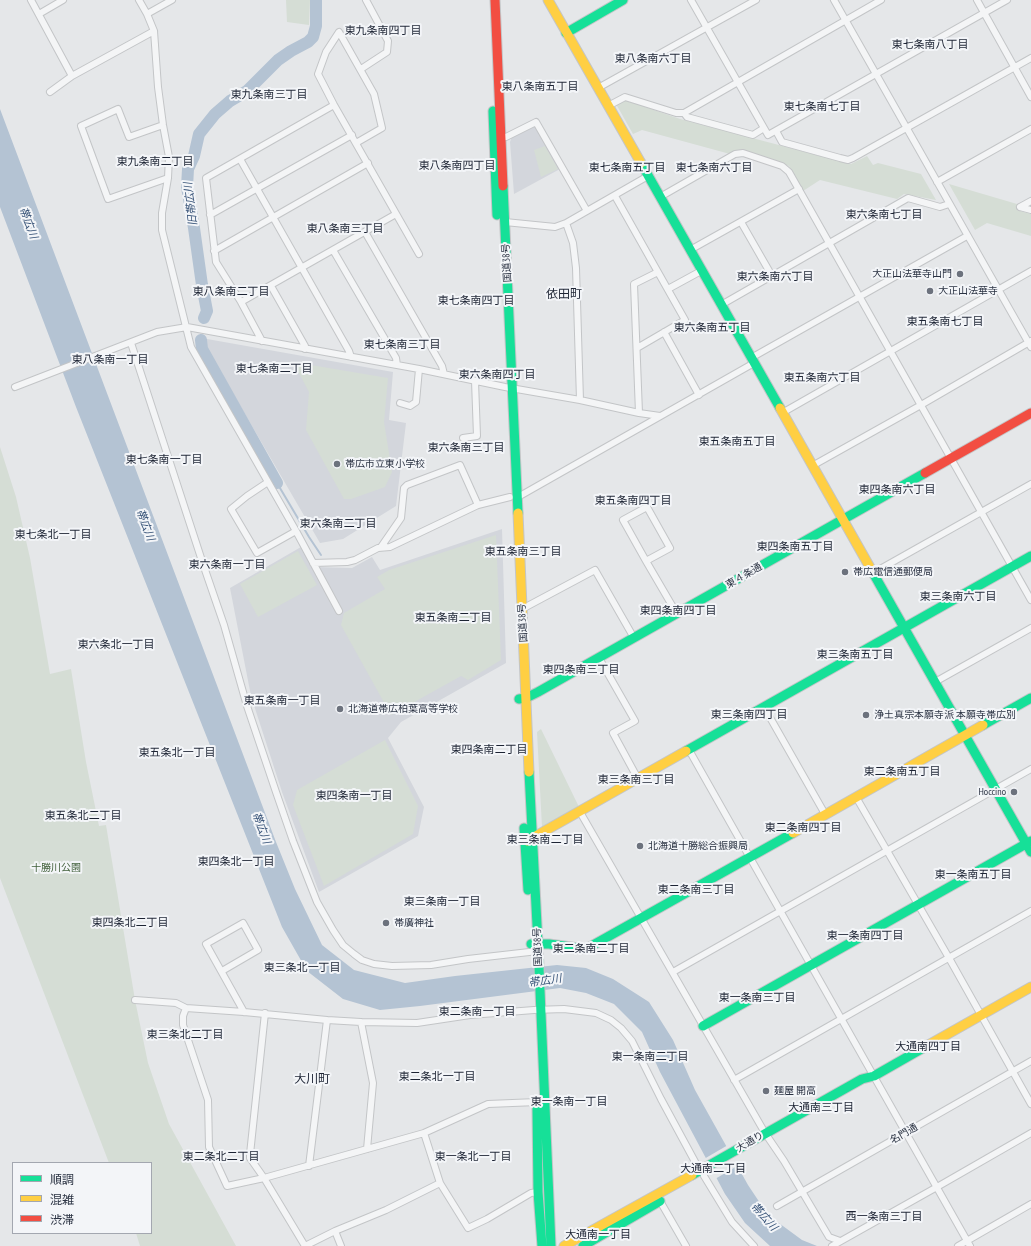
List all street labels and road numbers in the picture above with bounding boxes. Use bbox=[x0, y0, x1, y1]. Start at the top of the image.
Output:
street label: 国道38号 bbox=[500, 243, 514, 283]
street label: 東４条通 bbox=[724, 561, 764, 591]
street label: 国道38号 bbox=[516, 603, 530, 643]
street label: 国道38号 bbox=[531, 927, 545, 967]
street label: 名門通 bbox=[888, 1121, 920, 1147]
street label: 大通り bbox=[734, 1129, 766, 1155]

